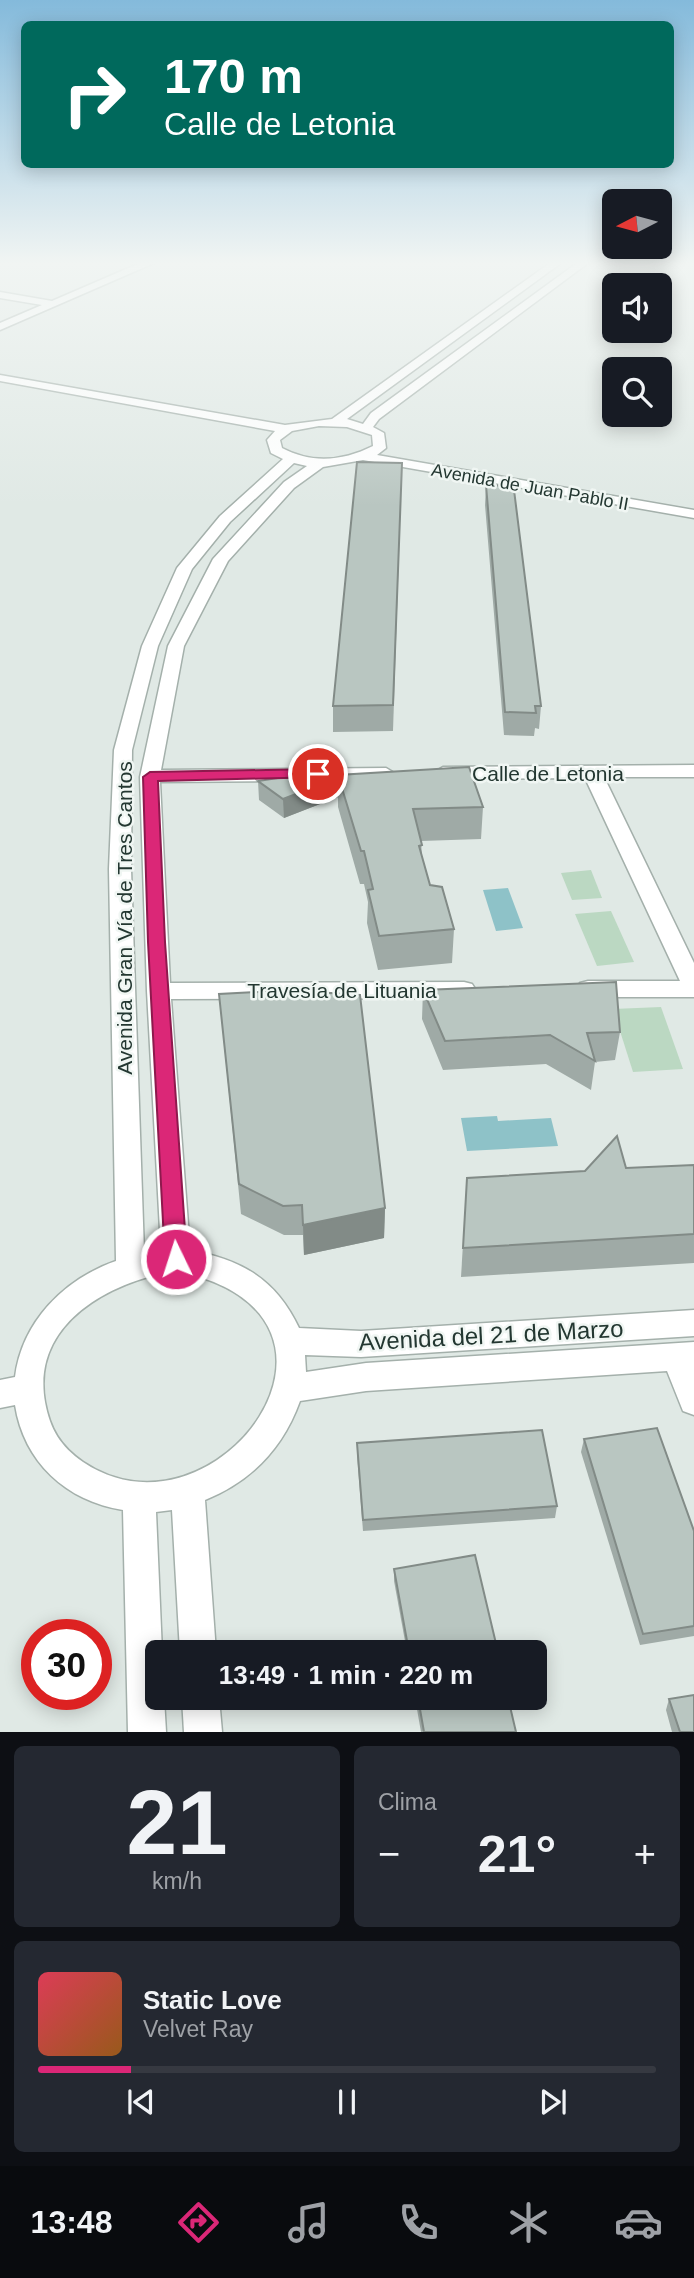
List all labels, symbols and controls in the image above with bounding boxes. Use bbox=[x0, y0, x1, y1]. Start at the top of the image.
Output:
icon: right bbox=[49, 49, 140, 140]
text: 170 m bbox=[164, 49, 303, 103]
text: Calle de Letonia bbox=[164, 106, 395, 142]
north arrow bbox=[602, 189, 672, 259]
map controls bbox=[602, 189, 672, 427]
button: sound bbox=[602, 273, 672, 343]
button: search bbox=[602, 357, 672, 427]
street label: Avenida de Juan Pablo II bbox=[430, 460, 630, 514]
pin bbox=[288, 744, 348, 804]
icon: arrive bbox=[299, 755, 337, 793]
street label: Avenida Gran Vía de Tres Cantos bbox=[113, 761, 136, 1075]
street label: Calle de Letonia bbox=[472, 762, 624, 785]
street label: Travesía de Lituania bbox=[247, 979, 437, 1002]
position arrow bbox=[139, 1222, 213, 1296]
street label: Avenida del 21 de Marzo bbox=[358, 1315, 624, 1355]
speed limit sign: 30 bbox=[21, 1619, 112, 1710]
text: 13:49 · 1 min · 220 m bbox=[219, 1660, 473, 1690]
text: 21 bbox=[126, 1772, 228, 1873]
text: Clima bbox=[378, 1789, 437, 1815]
text: 21° bbox=[478, 1825, 556, 1883]
text: − bbox=[378, 1833, 400, 1875]
text: + bbox=[634, 1833, 656, 1875]
text: km/h bbox=[152, 1868, 202, 1894]
text: Static Love bbox=[143, 1985, 282, 2015]
text: Velvet Ray bbox=[143, 2016, 253, 2042]
icon: previous bbox=[122, 2083, 160, 2121]
icon: pause bbox=[328, 2083, 366, 2121]
icon: next bbox=[534, 2083, 572, 2121]
icon: directions bbox=[174, 2198, 223, 2247]
icon: music bbox=[284, 2198, 333, 2247]
icon: phone bbox=[394, 2198, 443, 2247]
icon: climate bbox=[504, 2198, 553, 2247]
icon: car bbox=[614, 2198, 663, 2247]
text: 13:48 bbox=[31, 2204, 112, 2240]

